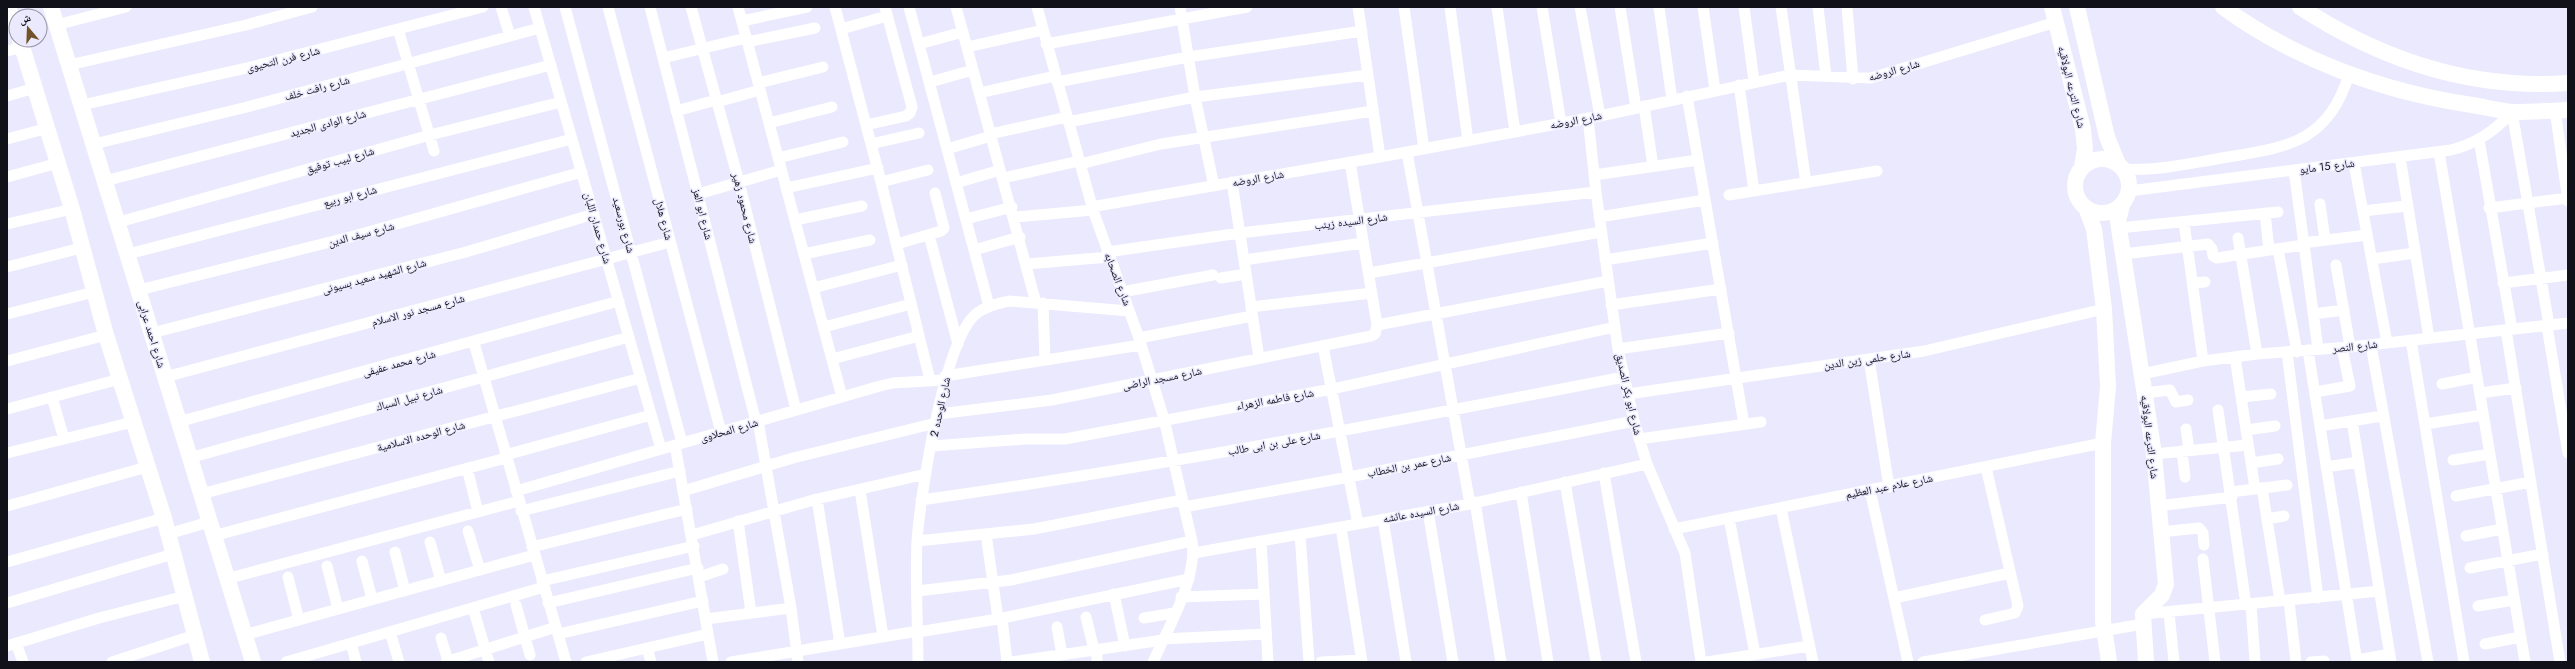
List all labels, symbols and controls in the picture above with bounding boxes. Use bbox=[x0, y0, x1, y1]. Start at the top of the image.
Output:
north arrow bbox=[8, 8, 48, 48]
text: ش bbox=[17, 9, 33, 28]
street label: شارع فرن التحيوى bbox=[245, 42, 321, 76]
street label: شارع الترعه البولاقيه bbox=[2054, 44, 2090, 130]
street label: شارع الروضه bbox=[1867, 55, 1921, 85]
street label: شارع رافت خلف bbox=[283, 72, 351, 104]
street label: شارع الوادى الجديد bbox=[288, 105, 368, 141]
street label: شارع الروضه bbox=[1549, 107, 1603, 133]
street label: شارع لبيب توفيق bbox=[304, 143, 376, 177]
street label: شارع 15 مايو bbox=[2299, 155, 2355, 177]
street label: شارع الروضه bbox=[1231, 166, 1285, 190]
street label: شارع محمود زهير bbox=[728, 170, 762, 245]
street label: شارع ابو ربيع bbox=[321, 181, 379, 211]
street label: شارع ابو العز bbox=[689, 186, 717, 241]
street label: شارع حمدان اللبان bbox=[580, 191, 616, 265]
street label: شارع بورسعيد bbox=[609, 195, 639, 255]
street label: شارع هلال bbox=[651, 196, 677, 242]
street label: شارع السيده زينب bbox=[1313, 209, 1389, 233]
street label: شارع سيف الدين bbox=[326, 217, 396, 251]
street label: شارع الصحابه bbox=[1101, 250, 1135, 308]
street label: شارع الشهيد سعيد بسيونى bbox=[320, 254, 428, 298]
street label: شارع مسجد نور الاسلام bbox=[370, 290, 466, 330]
street label: شارع احمد عرابى bbox=[134, 298, 170, 370]
street label: شارع النصر bbox=[2331, 336, 2378, 356]
street label: شارع حلمى زين الدين bbox=[1823, 345, 1911, 373]
street label: شارع محمد عفيفى bbox=[361, 346, 437, 380]
street label: شارع ابو بكر الصديق bbox=[1612, 351, 1646, 437]
street label: شارع مسجد الراضى bbox=[1121, 362, 1203, 394]
street label: شارع الوحده 2 bbox=[926, 376, 954, 438]
street label: شارع نبيل السباك bbox=[374, 381, 444, 415]
street label: شارع فاطمه الزهراء bbox=[1235, 384, 1315, 414]
street label: شارع الترعه البولاقيه bbox=[2137, 394, 2163, 480]
street label: شارع المحلاوى bbox=[698, 414, 760, 446]
street label: شارع الوحده الاسلامية bbox=[375, 417, 467, 455]
street label: شارع على بن ابى طالب bbox=[1226, 427, 1322, 459]
street label: شارع عمر بن الخطاب bbox=[1366, 449, 1452, 481]
street label: شارع علام عبد العظيم bbox=[1844, 470, 1934, 502]
street label: شارع السيده عائشه bbox=[1382, 497, 1460, 527]

